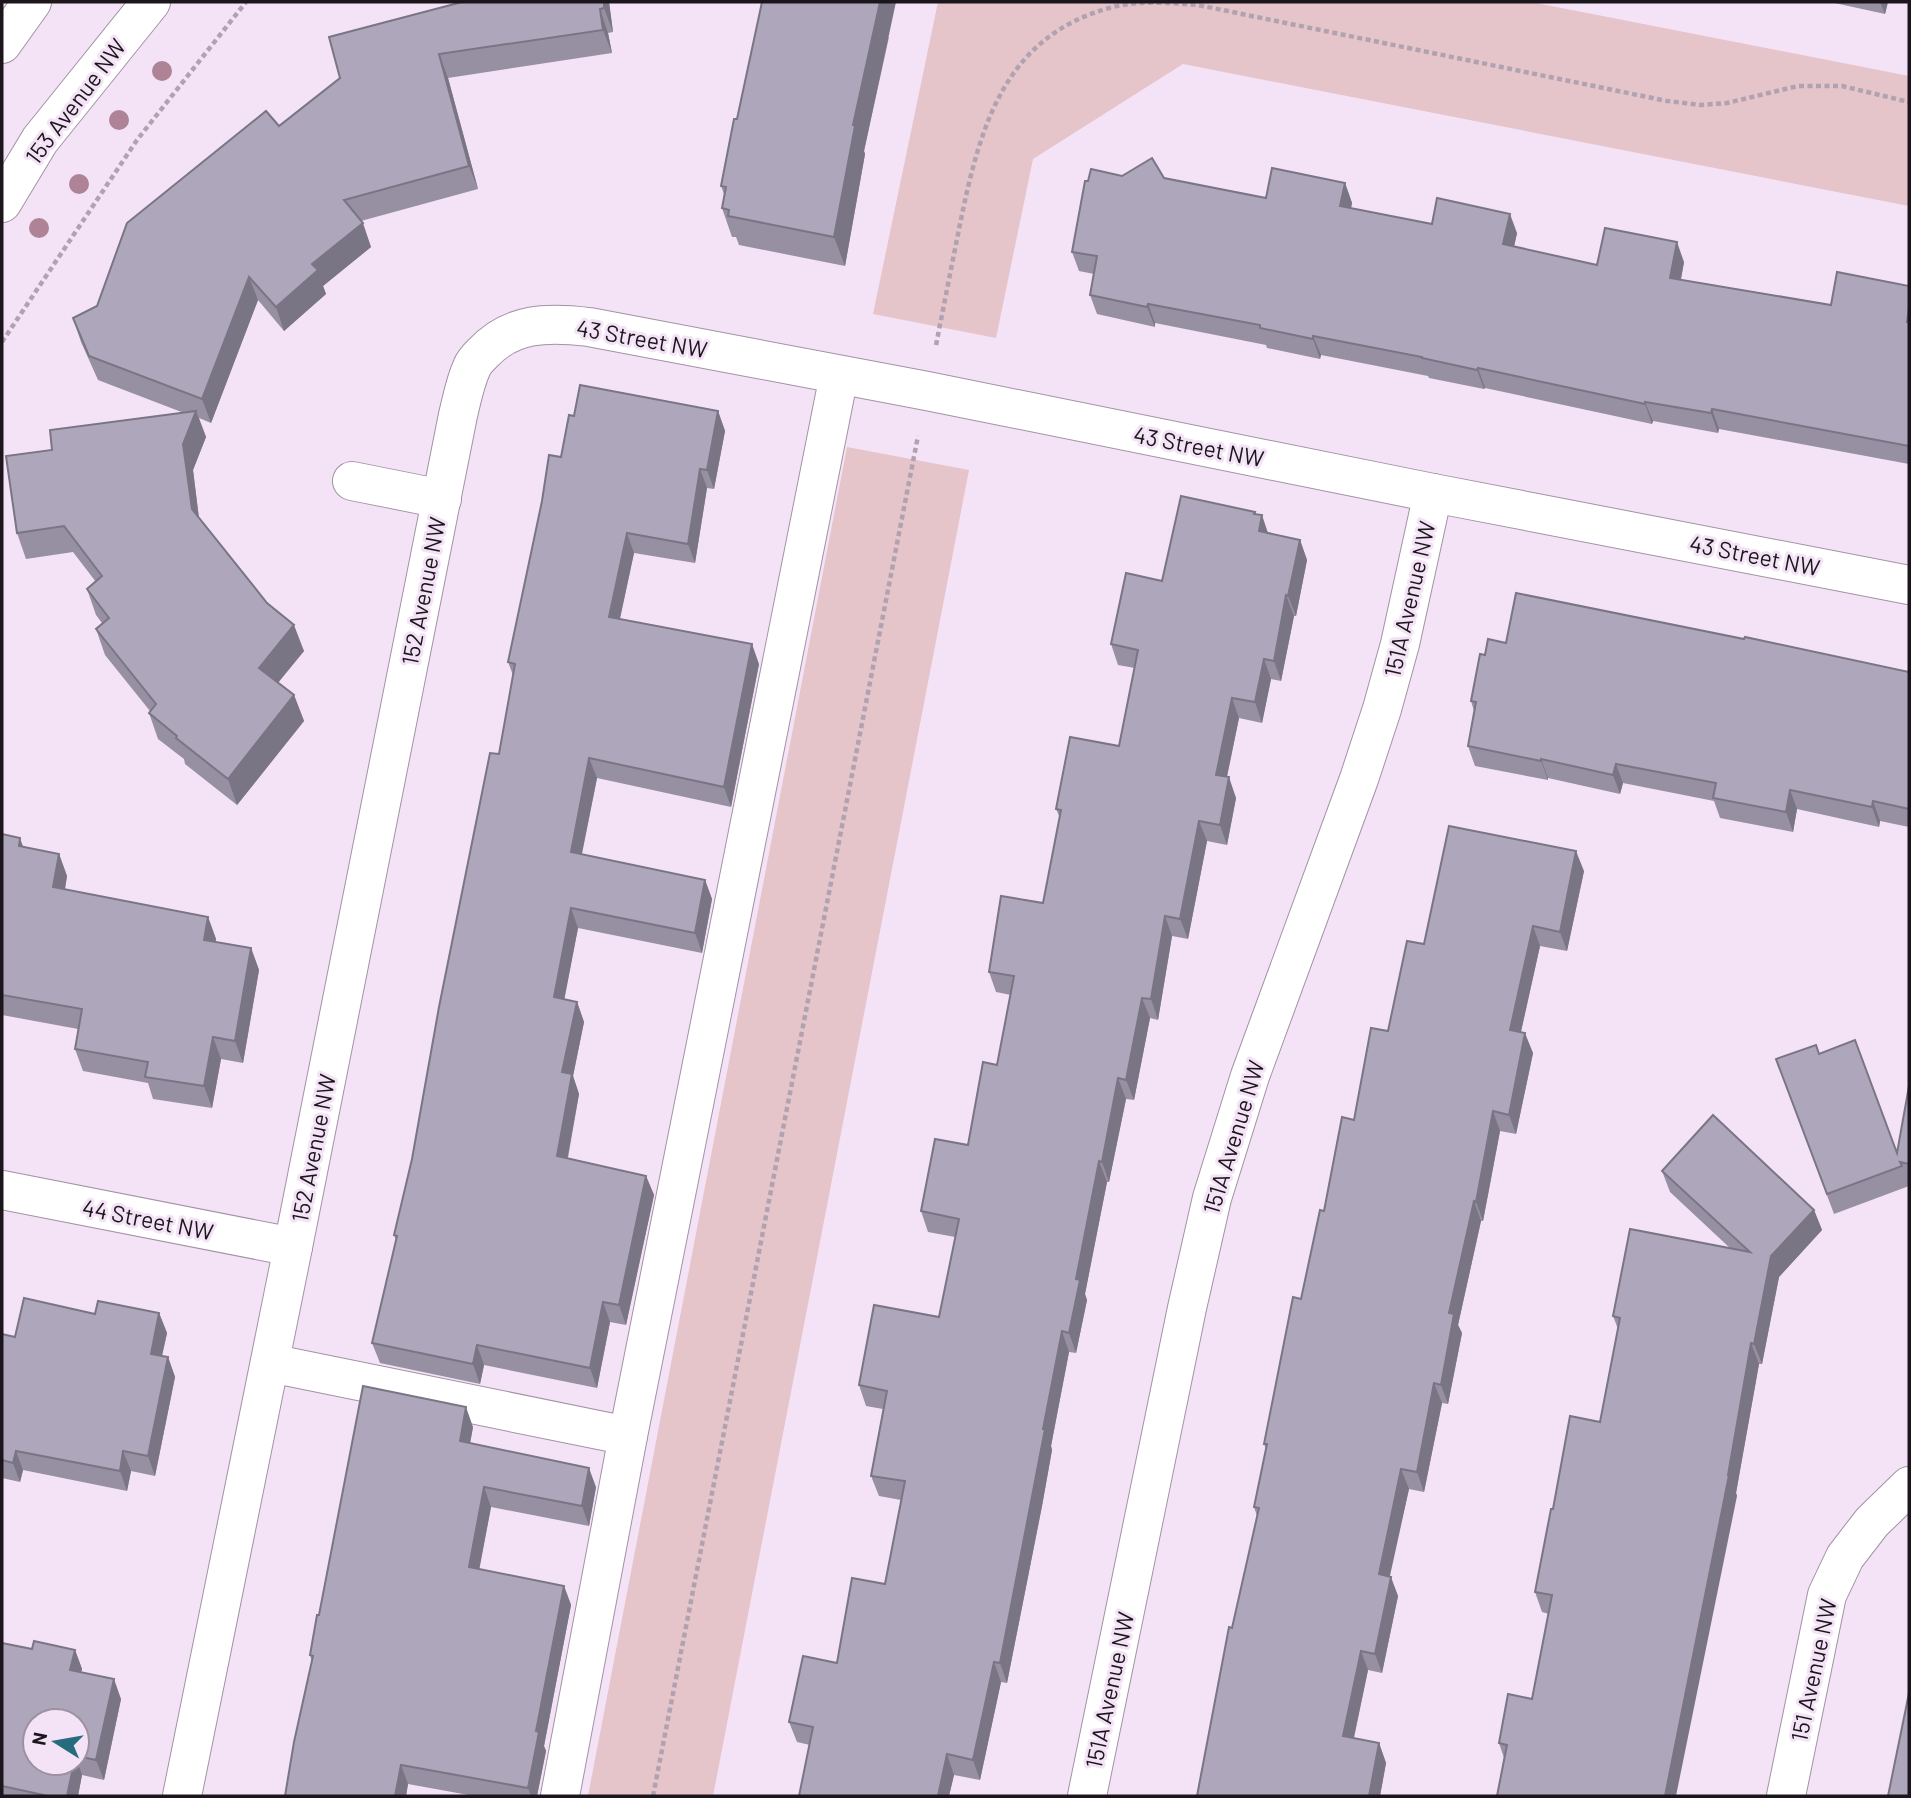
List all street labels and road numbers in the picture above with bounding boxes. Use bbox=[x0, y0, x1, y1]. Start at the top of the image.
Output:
street label: 153 Avenue NW bbox=[19, 33, 131, 169]
street label: 43 Street NW bbox=[574, 313, 710, 363]
street label: 43 Street NW bbox=[1131, 420, 1267, 472]
street label: 152 Avenue NW bbox=[395, 515, 451, 667]
street label: 151A Avenue NW bbox=[1377, 518, 1441, 680]
street label: 43 Street NW bbox=[1687, 529, 1823, 581]
street label: 151A Avenue NW bbox=[1196, 1057, 1270, 1217]
street label: 152 Avenue NW bbox=[285, 1072, 341, 1224]
street label: 44 Street NW bbox=[80, 1193, 216, 1245]
street label: 151 Avenue NW bbox=[1784, 1596, 1842, 1744]
street label: 151A Avenue NW bbox=[1079, 1609, 1139, 1771]

